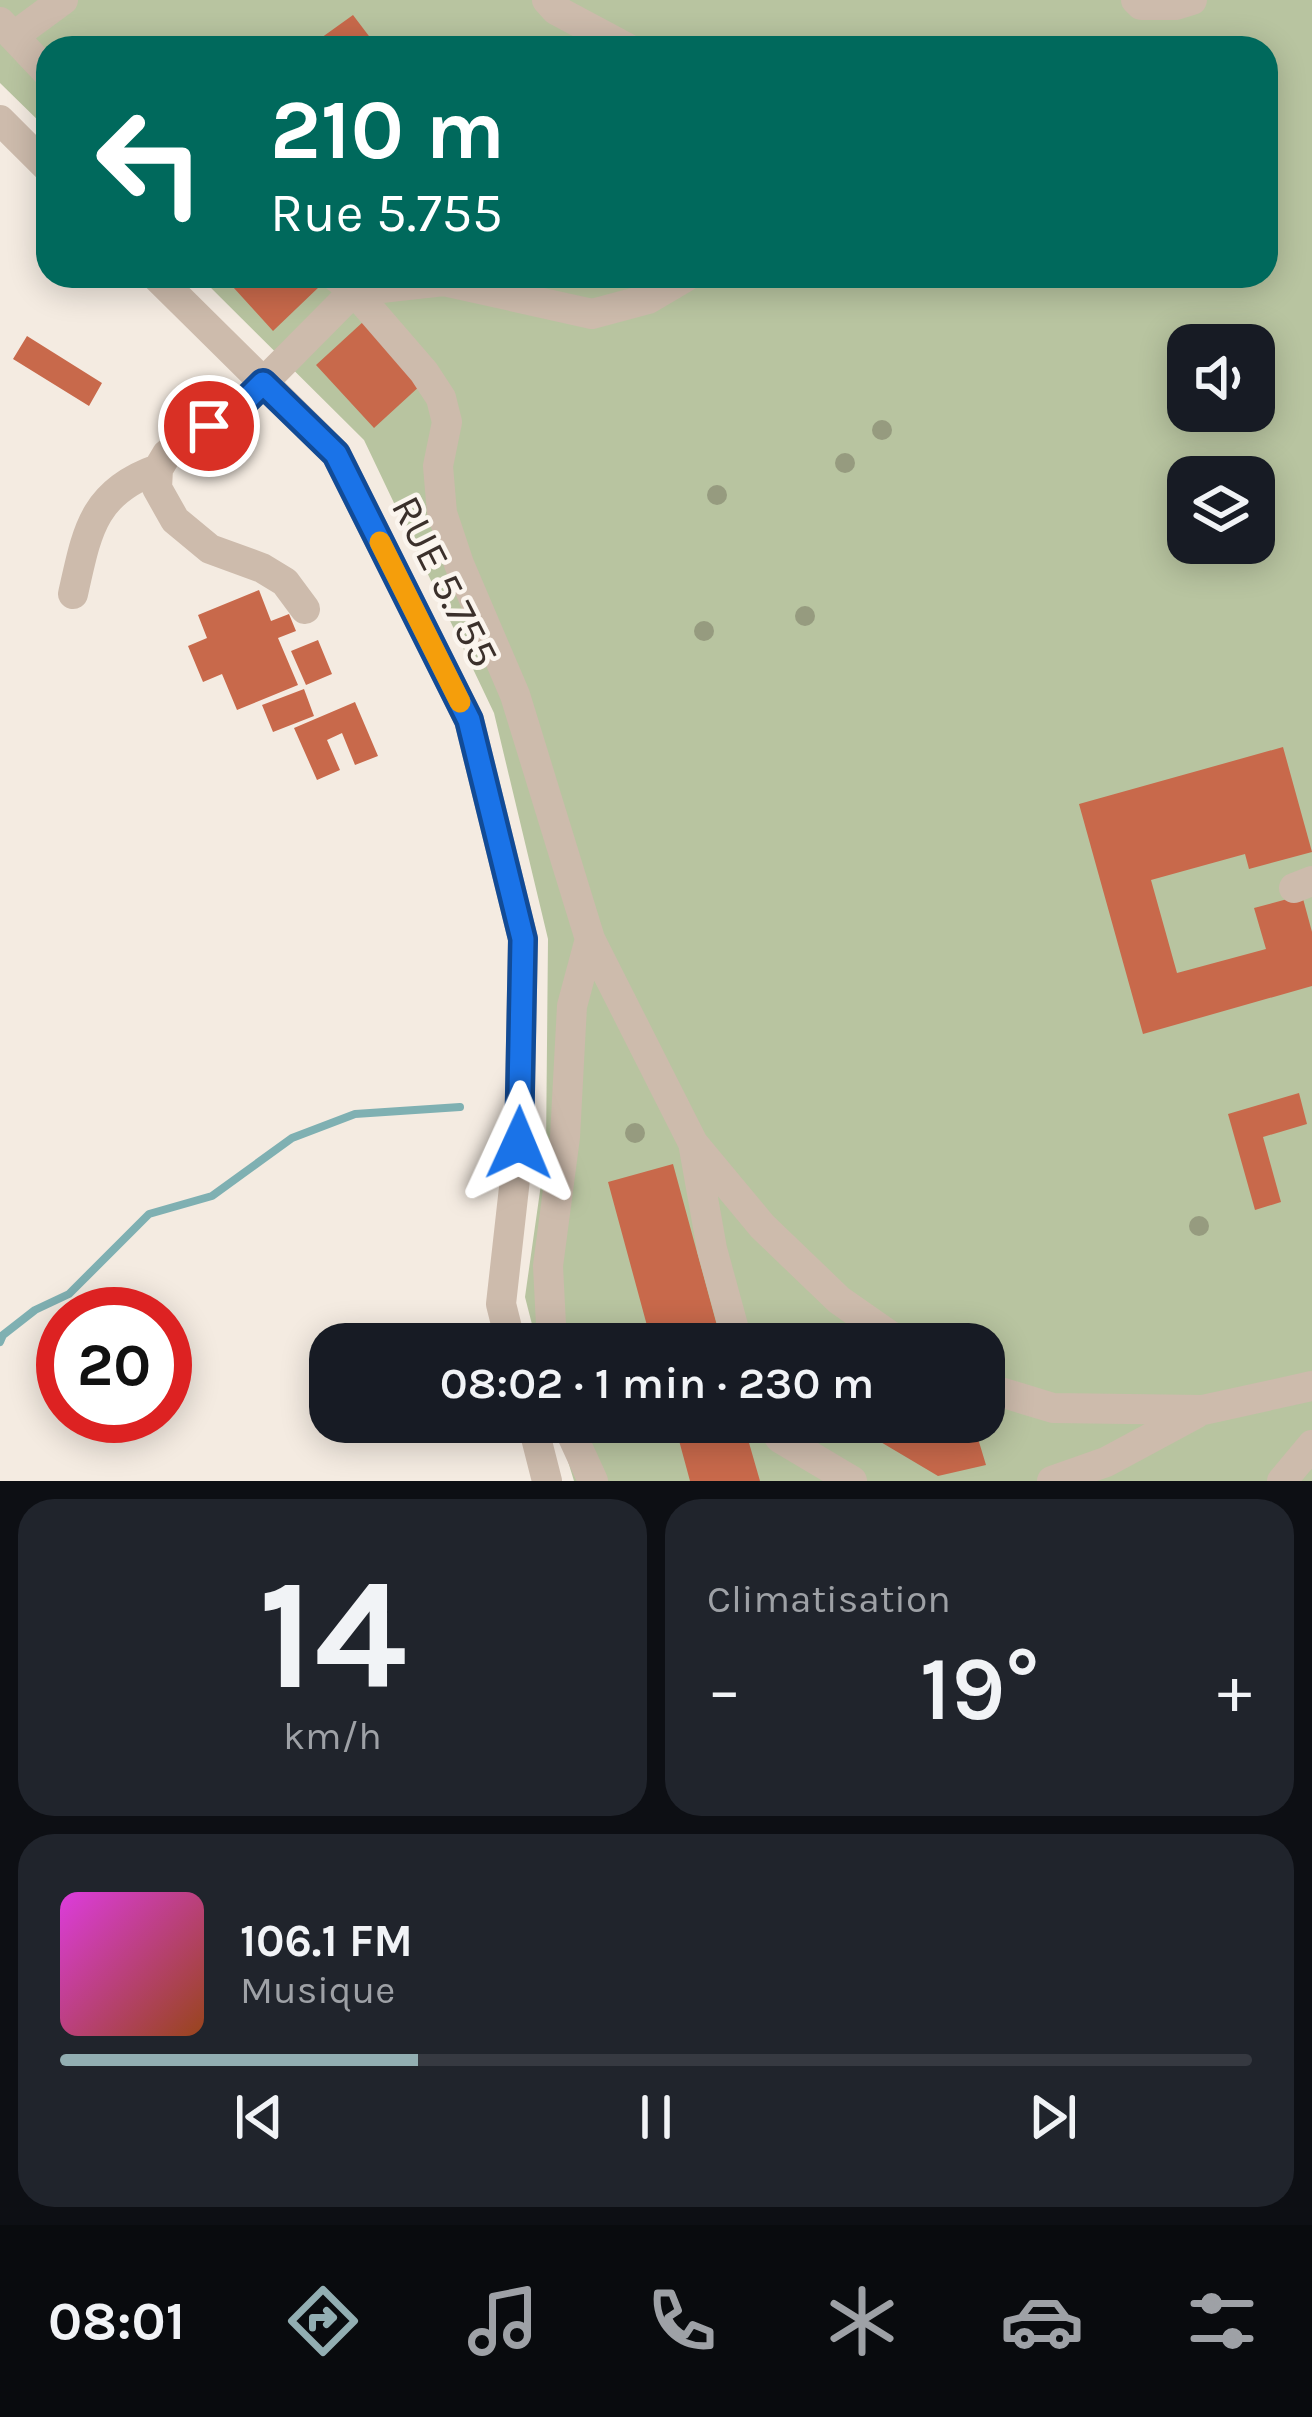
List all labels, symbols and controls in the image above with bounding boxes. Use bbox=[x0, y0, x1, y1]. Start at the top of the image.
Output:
text: 210 m bbox=[270, 81, 505, 179]
icon: left bbox=[72, 84, 228, 240]
text: Rue 5.755 bbox=[270, 181, 503, 245]
map controls bbox=[1167, 324, 1275, 564]
button: sound bbox=[1167, 324, 1275, 432]
pin bbox=[158, 375, 260, 477]
icon: arrive bbox=[176, 393, 242, 459]
button: layers bbox=[1167, 456, 1275, 564]
street label: RUE 5.755 bbox=[381, 488, 509, 675]
position arrow bbox=[456, 1080, 582, 1206]
speed limit sign: 20 bbox=[36, 1287, 192, 1443]
text: 08:02 · 1 min · 230 m bbox=[440, 1357, 874, 1409]
text: 14 bbox=[258, 1544, 407, 1726]
text: Climatisation bbox=[707, 1576, 951, 1622]
text: 19° bbox=[920, 1636, 1039, 1742]
text: − bbox=[707, 1651, 742, 1729]
text: + bbox=[1217, 1651, 1252, 1729]
text: km/h bbox=[283, 1713, 382, 1759]
text: 106.1 FM bbox=[240, 1915, 413, 1967]
text: Musique bbox=[240, 1967, 395, 2013]
icon: previous bbox=[226, 2084, 292, 2150]
icon: pause bbox=[623, 2084, 689, 2150]
icon: next bbox=[1020, 2084, 1086, 2150]
icon: directions bbox=[281, 2279, 365, 2363]
icon: music bbox=[461, 2279, 545, 2363]
icon: phone bbox=[640, 2279, 724, 2363]
icon: climate bbox=[820, 2279, 904, 2363]
icon: car bbox=[1000, 2279, 1084, 2363]
icon: filters bbox=[1180, 2279, 1264, 2363]
text: 08:01 bbox=[48, 2289, 185, 2353]

